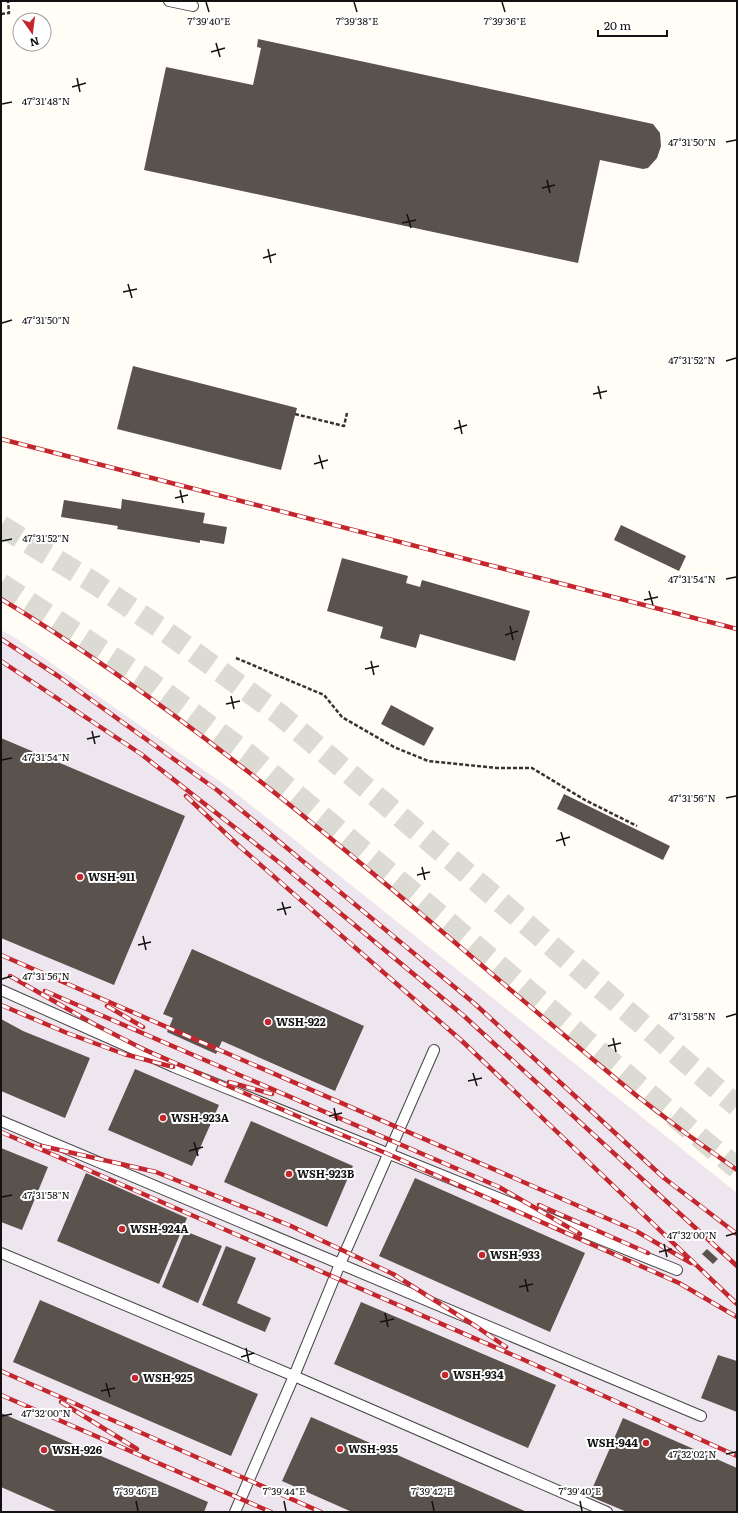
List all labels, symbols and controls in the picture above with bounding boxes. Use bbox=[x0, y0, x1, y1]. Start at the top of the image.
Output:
north arrow bbox=[12, 12, 52, 52]
scale bar bbox=[598, 12, 667, 38]
text: 7°39'40"E bbox=[188, 13, 230, 28]
text: 7°39'38"E bbox=[336, 13, 378, 28]
text: 7°39'36"E bbox=[484, 13, 526, 28]
text: 20 m bbox=[604, 16, 631, 34]
text: N bbox=[28, 34, 41, 52]
text: 47°31'48"N bbox=[22, 93, 70, 108]
text: 47°31'50"N bbox=[668, 134, 716, 149]
text: 47°31'50"N bbox=[22, 312, 70, 327]
text: 47°31'52"N bbox=[668, 352, 716, 367]
text: 47°31'52"N bbox=[22, 530, 70, 545]
text: 47°31'54"N bbox=[668, 571, 716, 586]
text: 47°31'54"N bbox=[22, 749, 70, 764]
text: 47°31'56"N bbox=[668, 790, 716, 805]
place label: WSH-911 bbox=[88, 868, 136, 884]
marker: WSH-911 bbox=[75, 872, 85, 882]
text: 47°31'56"N bbox=[22, 968, 70, 983]
text: 47°31'58"N bbox=[668, 1008, 716, 1023]
place label: WSH-922 bbox=[276, 1013, 326, 1029]
marker: WSH-922 bbox=[263, 1017, 273, 1027]
place label: WSH-923A bbox=[171, 1109, 230, 1125]
marker: WSH-923A bbox=[158, 1113, 168, 1123]
place label: WSH-923B bbox=[297, 1165, 355, 1181]
marker: WSH-923B bbox=[284, 1169, 294, 1179]
text: 47°31'58"N bbox=[22, 1187, 70, 1202]
place label: WSH-924A bbox=[130, 1220, 189, 1236]
marker: WSH-924A bbox=[117, 1224, 127, 1234]
text: 47°32'00"N bbox=[667, 1227, 717, 1242]
place label: WSH-933 bbox=[490, 1246, 540, 1262]
marker: WSH-933 bbox=[477, 1250, 487, 1260]
place label: WSH-934 bbox=[453, 1366, 504, 1382]
place label: WSH-925 bbox=[143, 1369, 193, 1385]
marker: WSH-934 bbox=[440, 1370, 450, 1380]
marker: WSH-925 bbox=[130, 1373, 140, 1383]
text: 47°32'00"N bbox=[21, 1405, 71, 1420]
place label: WSH-944 bbox=[587, 1434, 638, 1450]
marker: WSH-944 bbox=[641, 1438, 651, 1448]
place label: WSH-935 bbox=[348, 1440, 398, 1456]
place label: WSH-926 bbox=[52, 1441, 103, 1457]
marker: WSH-935 bbox=[335, 1444, 345, 1454]
marker: WSH-926 bbox=[39, 1445, 49, 1455]
text: 47°32'02"N bbox=[667, 1446, 717, 1461]
text: 7°39'46"E bbox=[115, 1483, 157, 1498]
text: 7°39'44"E bbox=[263, 1483, 305, 1498]
text: 7°39'42"E bbox=[411, 1483, 453, 1498]
text: 7°39'40"E bbox=[559, 1483, 601, 1498]

